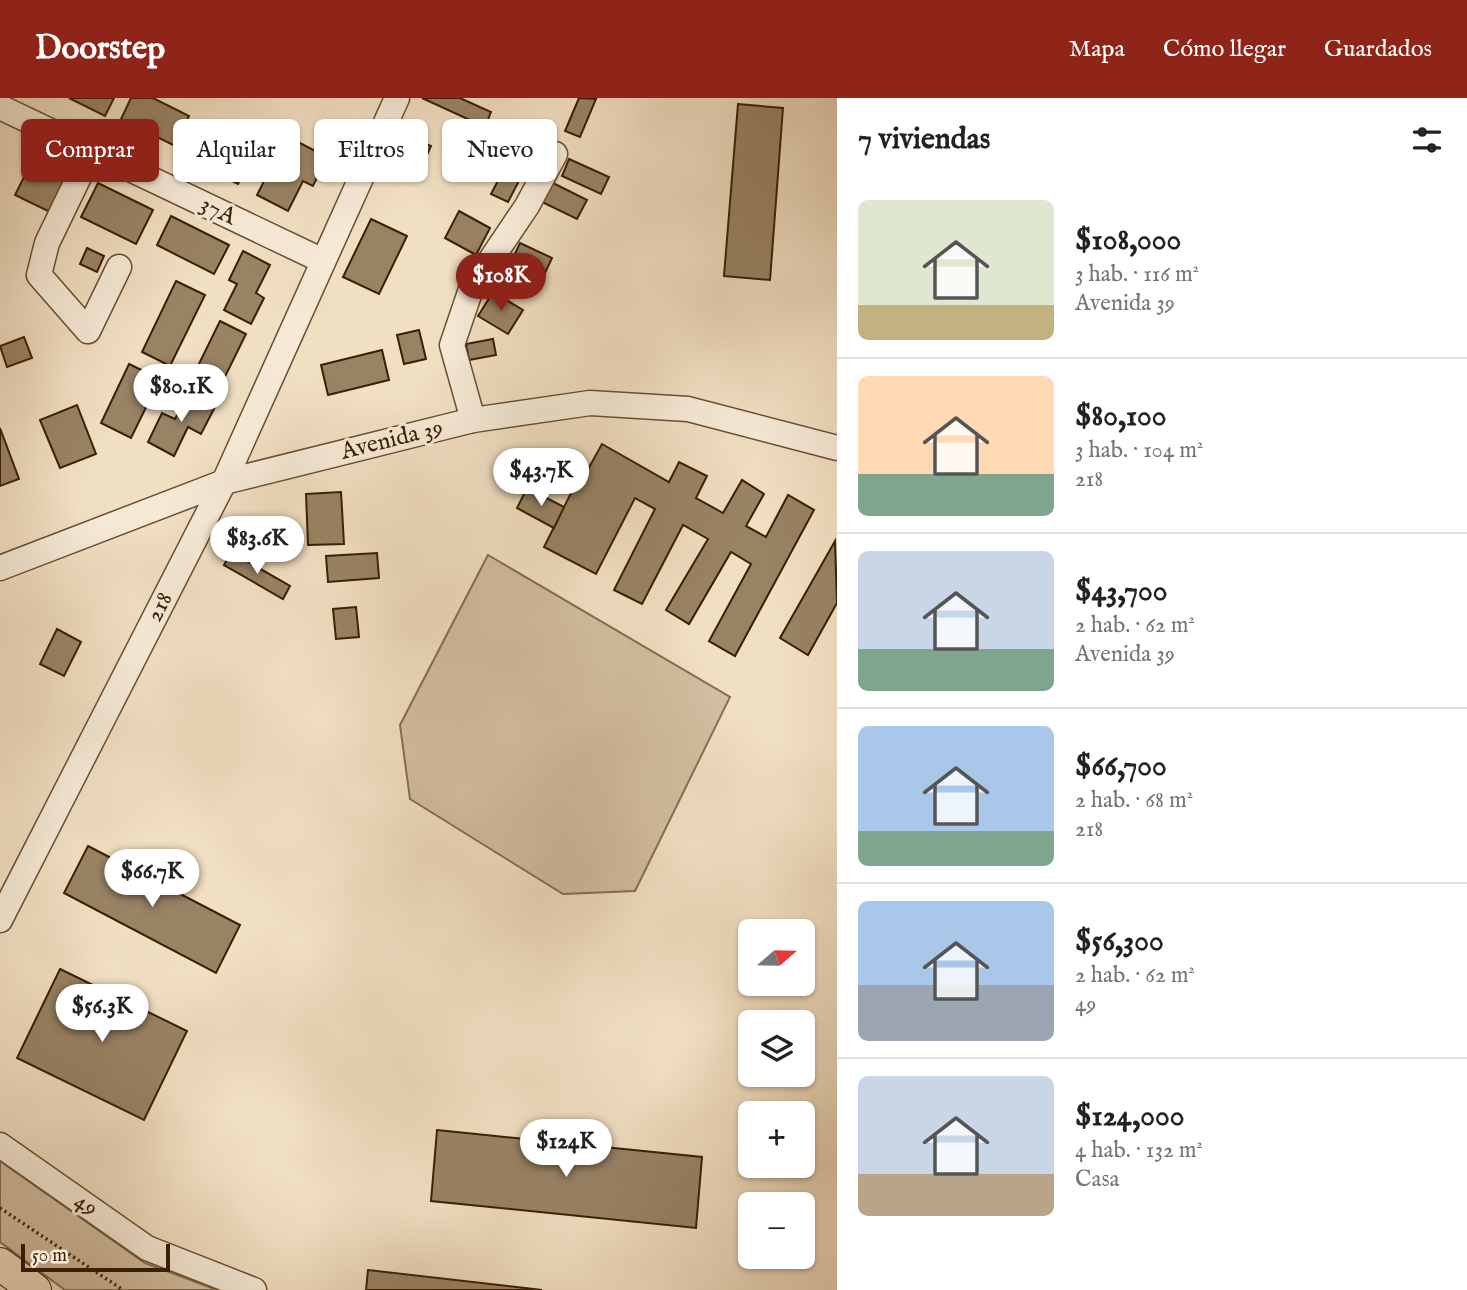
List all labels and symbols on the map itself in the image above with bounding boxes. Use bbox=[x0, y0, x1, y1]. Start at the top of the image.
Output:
street label: 37A bbox=[195, 189, 242, 233]
pin: $108K bbox=[452, 254, 550, 313]
pin: $80.1K bbox=[124, 364, 238, 424]
street label: Avenida 39 bbox=[337, 412, 446, 468]
pin: $43.7K bbox=[484, 448, 598, 508]
pin: $83.6K bbox=[200, 517, 314, 576]
street label: 218 bbox=[139, 587, 181, 627]
pin: $66.7K bbox=[95, 850, 209, 909]
north arrow bbox=[738, 919, 816, 996]
pin: $56.3K bbox=[45, 984, 159, 1044]
pin: $124K bbox=[517, 1119, 615, 1179]
street label: 49 bbox=[68, 1186, 104, 1224]
scale bar bbox=[21, 1241, 170, 1273]

